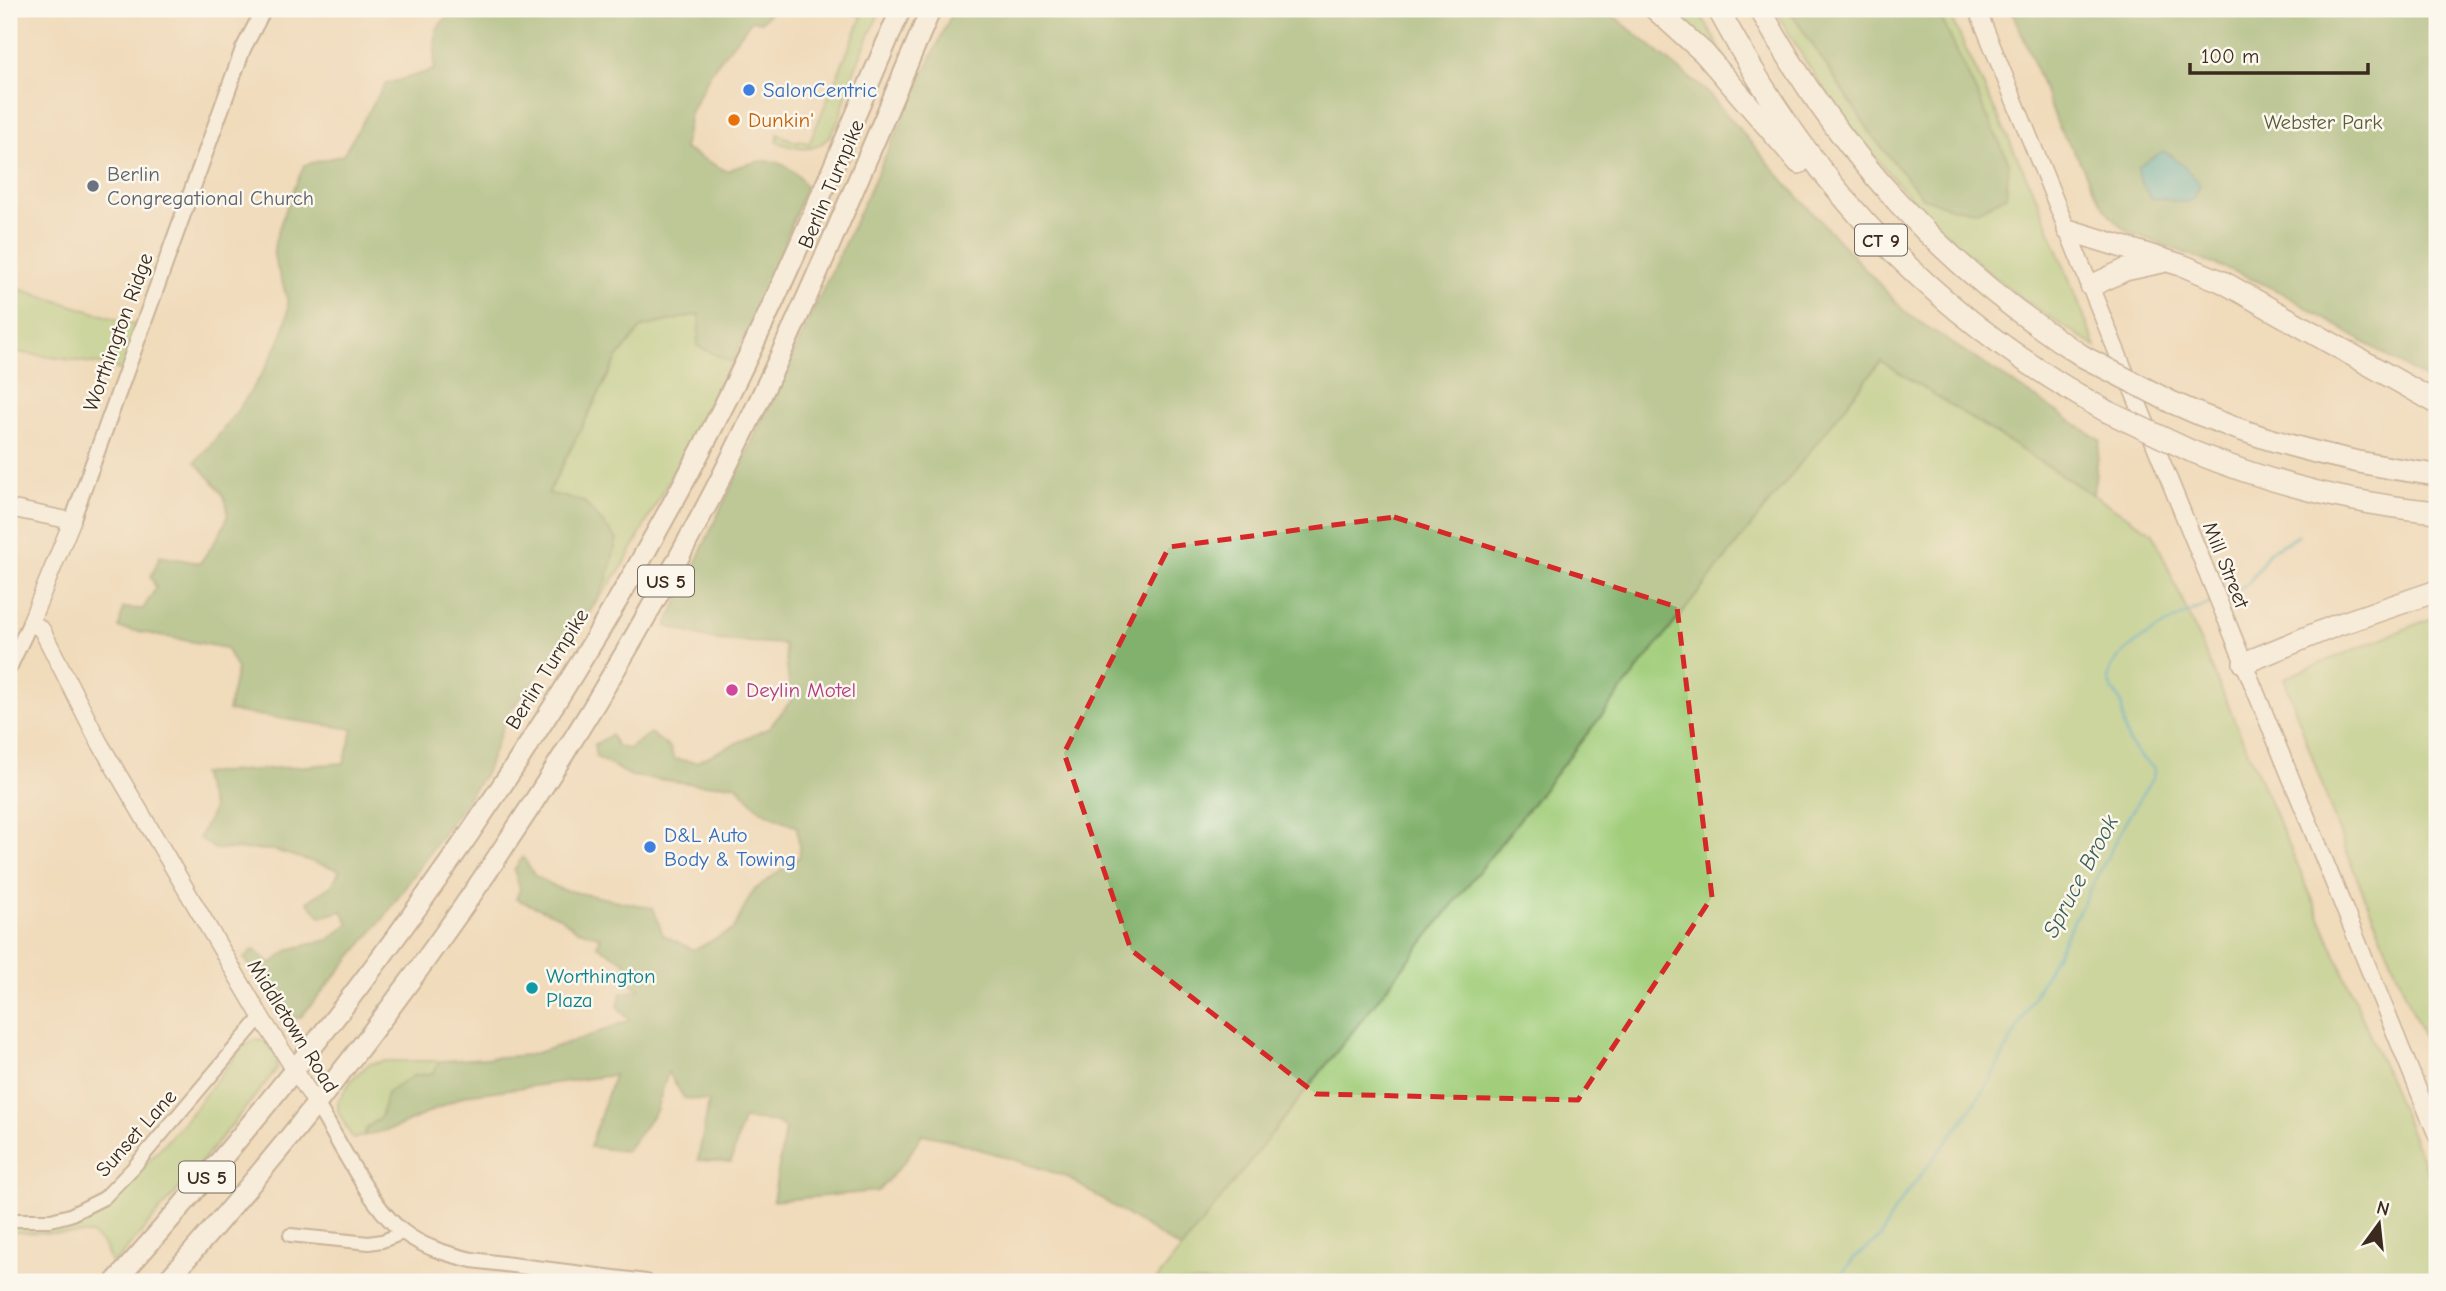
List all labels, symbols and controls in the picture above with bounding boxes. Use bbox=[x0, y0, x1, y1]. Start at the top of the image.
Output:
scale bar bbox=[2190, 32, 2369, 76]
text: 100 m bbox=[2201, 44, 2259, 68]
place label: SalonCentric bbox=[763, 78, 877, 102]
marker: SalonCentric bbox=[741, 82, 757, 98]
place label: Dunkin' bbox=[748, 108, 814, 132]
park label: Webster Park bbox=[2264, 110, 2382, 134]
marker: Dunkin' bbox=[726, 112, 742, 128]
street label: Berlin Turnpike bbox=[793, 116, 869, 252]
place label: Berlin Congregational Church bbox=[107, 162, 314, 210]
marker: Berlin Congregational Church bbox=[85, 178, 101, 194]
road number: CT 9 bbox=[1855, 224, 1907, 256]
street label: Worthington Ridge bbox=[78, 250, 158, 414]
street label: Mill Street bbox=[2198, 518, 2255, 613]
road number: US 5 bbox=[638, 566, 694, 596]
street label: Berlin Turnpike bbox=[500, 604, 594, 734]
place label: Deylin Motel bbox=[746, 678, 856, 702]
marker: Deylin Motel bbox=[724, 682, 740, 698]
water label: Spruce Brook bbox=[2037, 810, 2124, 942]
place label: D&L Auto Body & Towing bbox=[664, 823, 796, 871]
marker: D&L Auto Body & Towing bbox=[642, 839, 658, 855]
street label: Middletown Road bbox=[242, 955, 344, 1097]
place label: Worthington Plaza bbox=[546, 964, 656, 1012]
marker: Worthington Plaza bbox=[524, 980, 540, 996]
street label: Sunset Lane bbox=[91, 1084, 181, 1182]
road number: US 5 bbox=[179, 1162, 235, 1192]
north arrow bbox=[2344, 1190, 2414, 1260]
text: N bbox=[2374, 1196, 2392, 1221]

